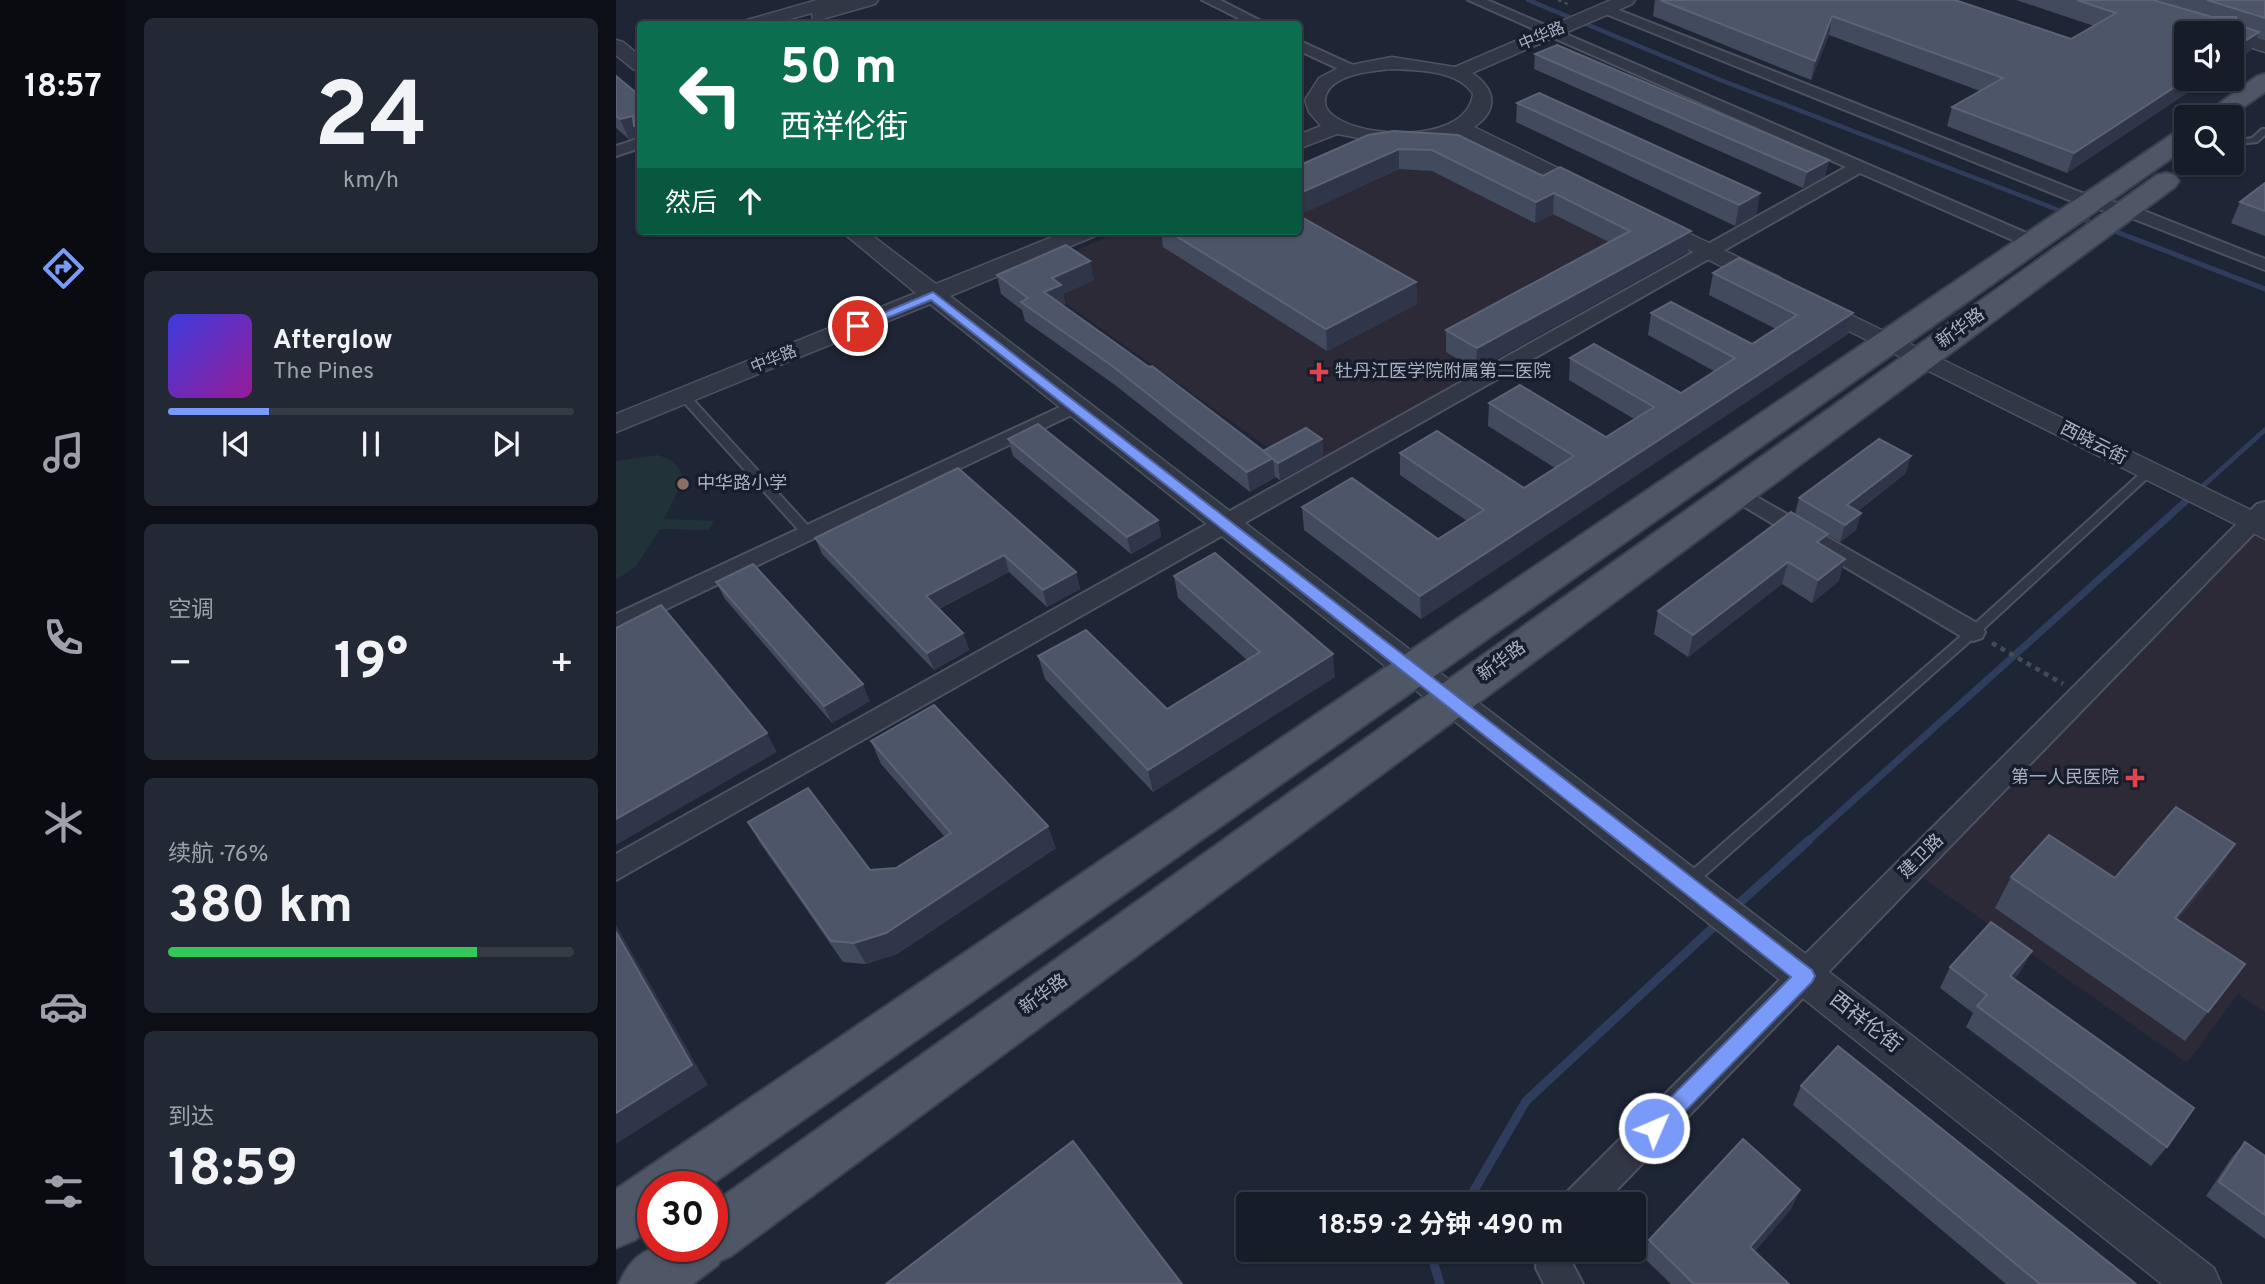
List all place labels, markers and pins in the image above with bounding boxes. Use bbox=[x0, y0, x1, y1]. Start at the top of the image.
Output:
pin bbox=[828, 296, 888, 356]
place label: 牡丹江医学院附属第二医院 bbox=[1335, 361, 1551, 384]
marker: 牡丹江医学院附属第二医院 bbox=[1309, 362, 1329, 382]
place label: 中华路小学 bbox=[697, 473, 787, 496]
marker: 中华路小学 bbox=[675, 476, 691, 492]
place label: 第一人民医院 bbox=[2011, 767, 2119, 790]
marker: 第一人民医院 bbox=[2125, 768, 2145, 788]

